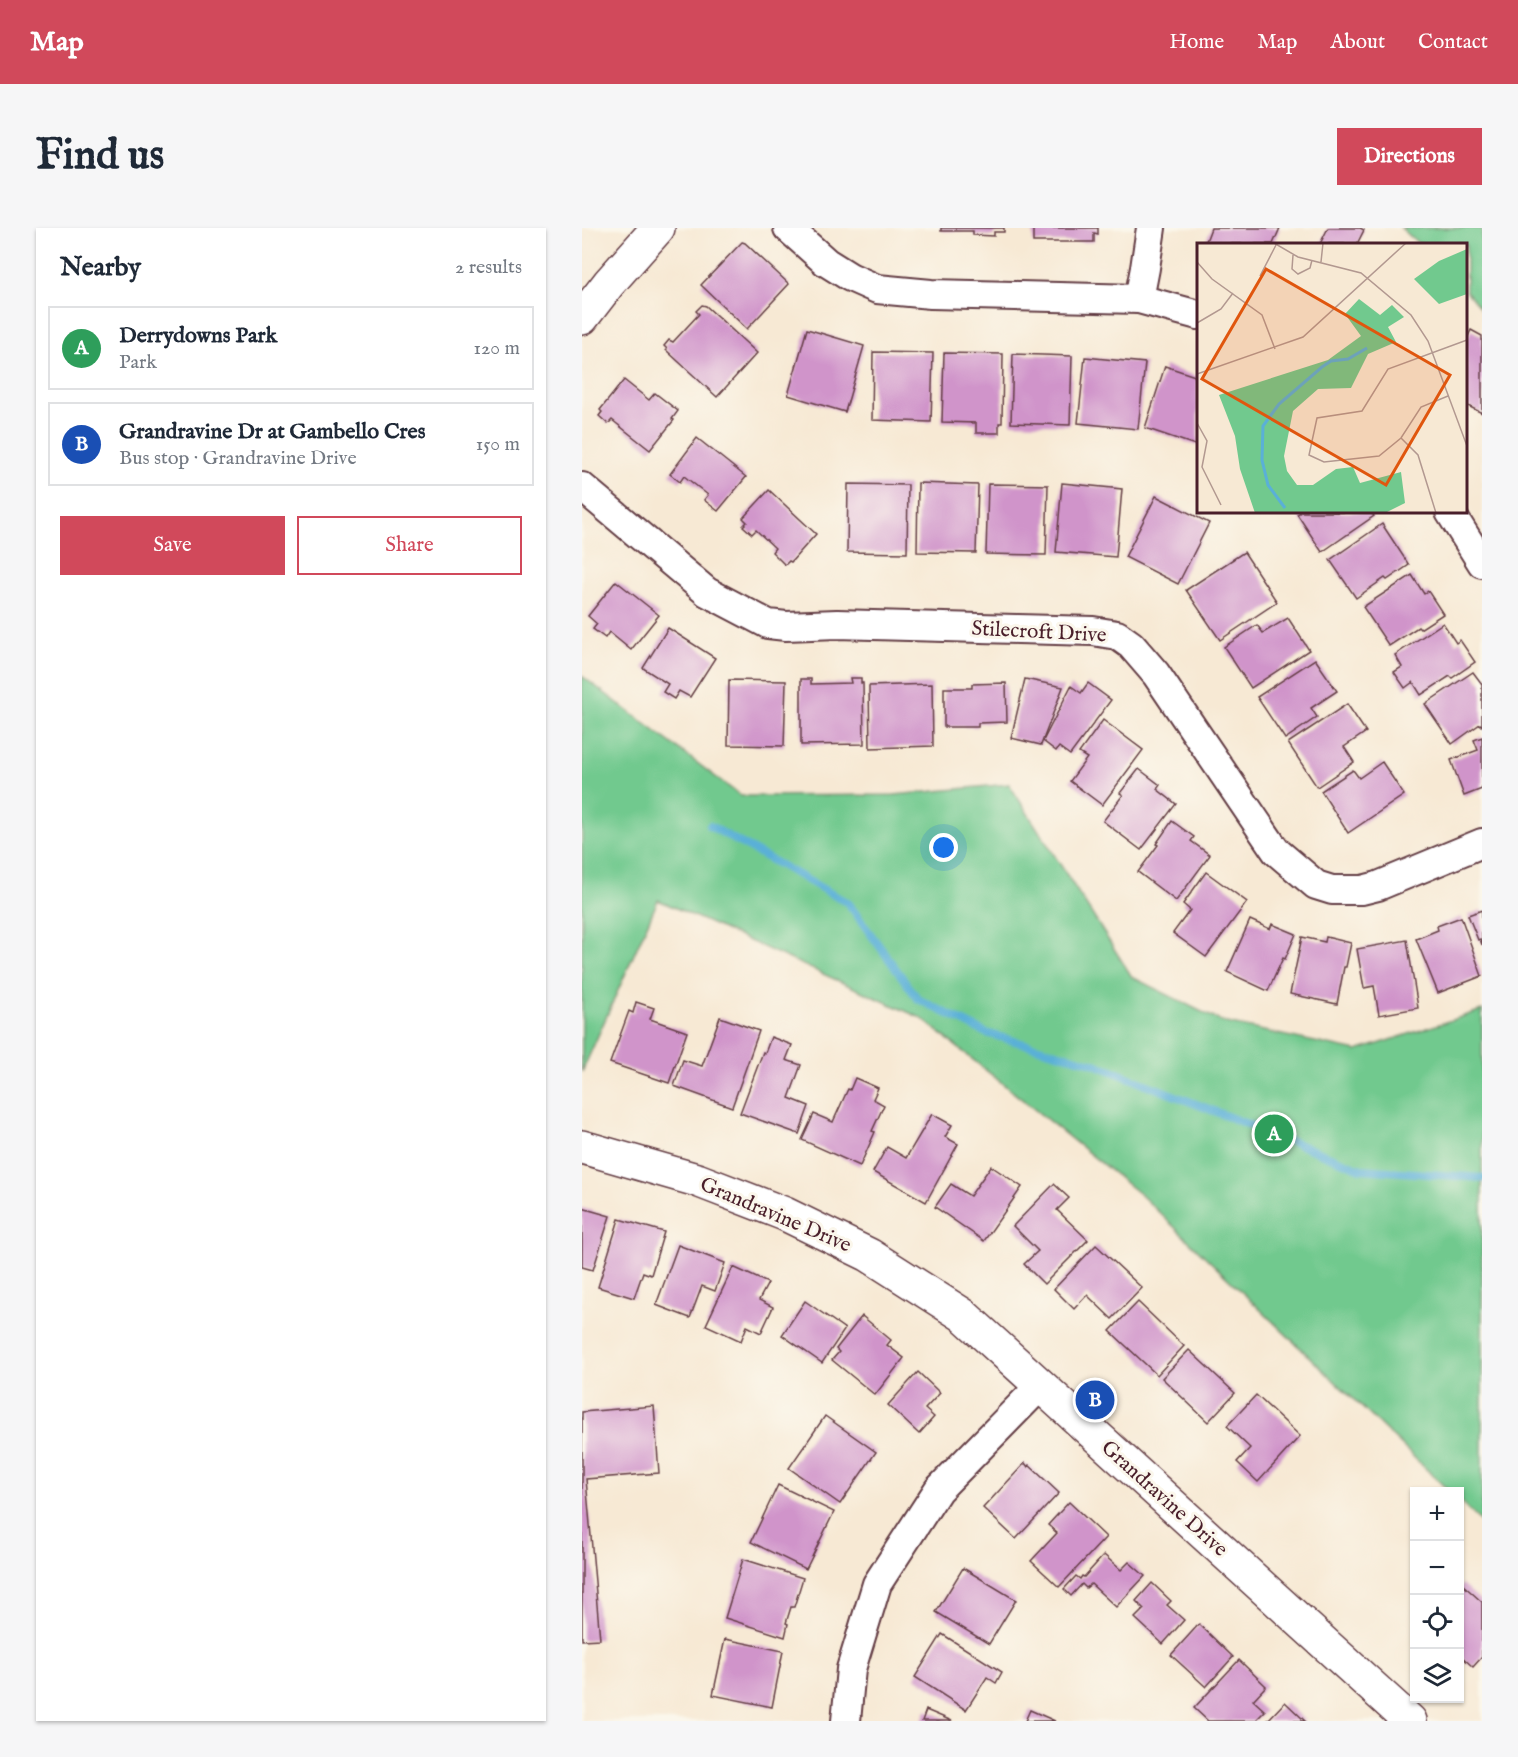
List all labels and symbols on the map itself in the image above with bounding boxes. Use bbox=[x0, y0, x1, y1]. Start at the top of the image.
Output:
inset map bbox=[1197, 243, 1467, 513]
street label: Stilecroft Drive bbox=[971, 615, 1107, 650]
your location bbox=[929, 833, 958, 862]
pin: A bbox=[1254, 1112, 1294, 1156]
street label: Grandravine Drive bbox=[696, 1171, 855, 1260]
pin: B bbox=[1076, 1378, 1114, 1422]
street label: Grandravine Drive bbox=[1095, 1435, 1233, 1563]

